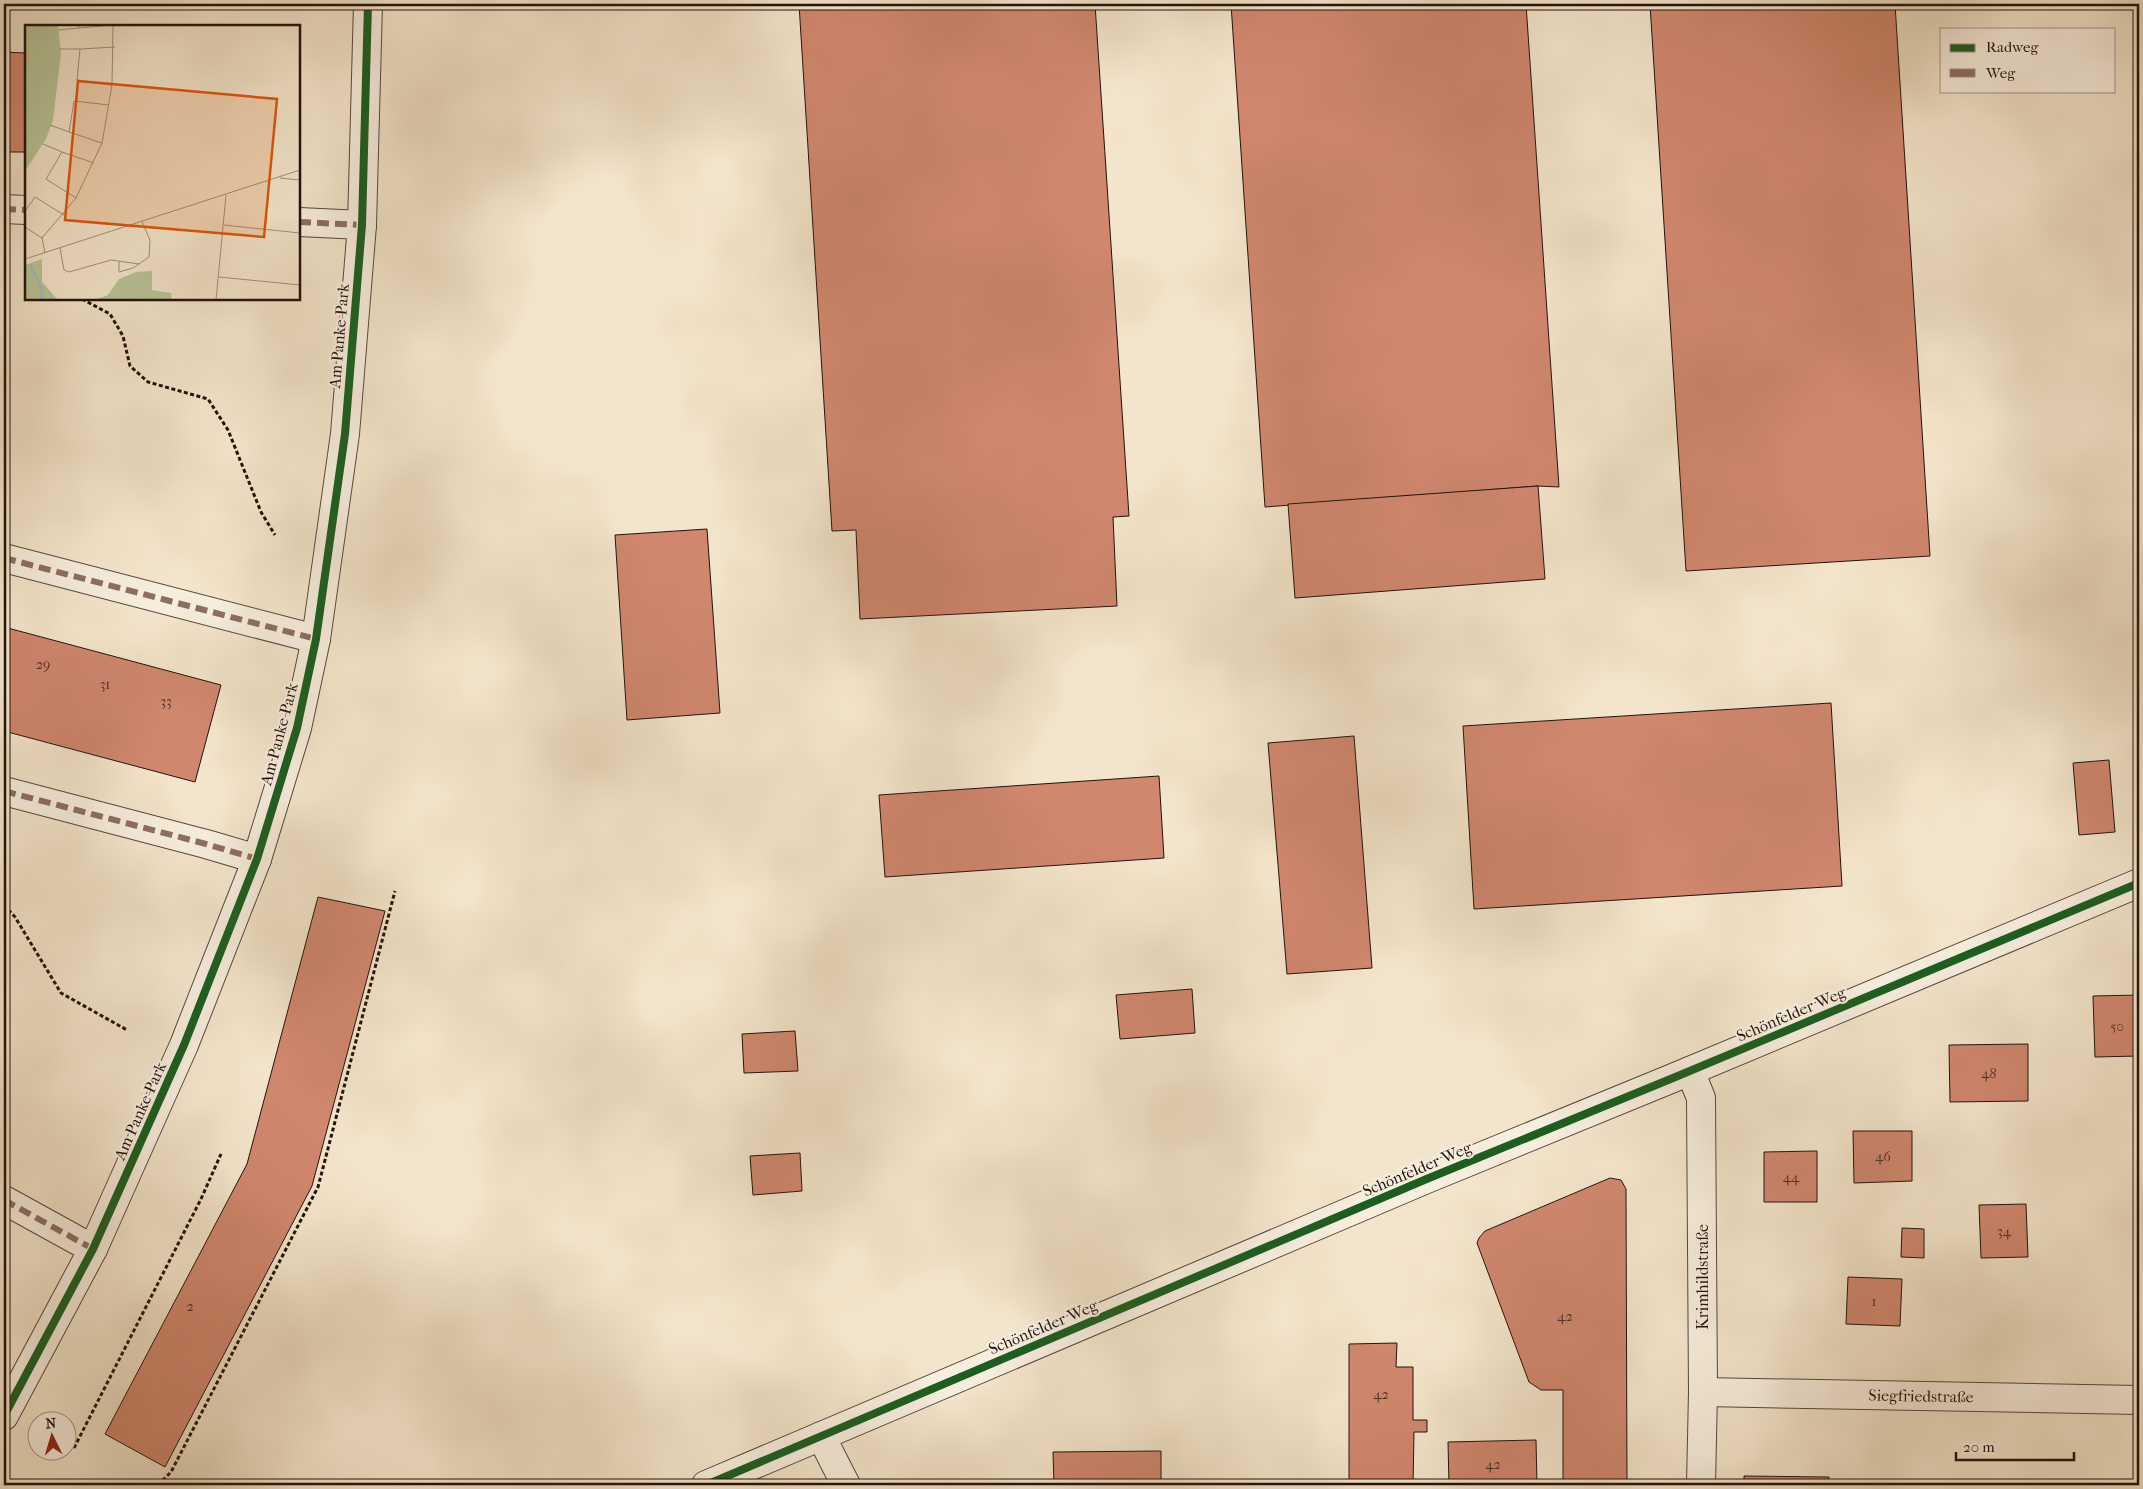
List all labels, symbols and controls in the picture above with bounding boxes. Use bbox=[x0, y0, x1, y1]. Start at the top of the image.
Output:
inset map bbox=[25, 25, 300, 300]
legend bbox=[1940, 28, 2116, 92]
text: Radweg bbox=[1986, 38, 2039, 56]
text: Weg bbox=[1985, 64, 2016, 82]
street label: Am Panke-Park bbox=[325, 282, 353, 390]
house number: 29 bbox=[36, 656, 50, 673]
house number: 31 bbox=[100, 676, 110, 693]
street label: Am Panke-Park bbox=[256, 680, 302, 788]
house number: 33 bbox=[160, 693, 172, 710]
street label: Schönfelder Weg bbox=[1734, 982, 1849, 1046]
house number: 50 bbox=[2110, 1018, 2124, 1035]
street label: Am Panke-Park bbox=[110, 1058, 170, 1164]
house number: 48 bbox=[1981, 1065, 1997, 1082]
street label: Schönfelder Weg bbox=[1360, 1137, 1475, 1201]
house number: 46 bbox=[1875, 1148, 1891, 1165]
house number: 44 bbox=[1783, 1169, 1800, 1186]
house number: 34 bbox=[1997, 1223, 2012, 1240]
street label: Krimhildstraße bbox=[1693, 1224, 1712, 1330]
house number: 1 bbox=[1872, 1293, 1877, 1310]
street label: Schönfelder Weg bbox=[986, 1295, 1101, 1359]
house number: 2 bbox=[186, 1298, 194, 1315]
house number: 42 bbox=[1557, 1308, 1573, 1325]
house number: 42 bbox=[1373, 1386, 1389, 1403]
street label: Siegfriedstraße bbox=[1868, 1386, 1974, 1406]
north arrow bbox=[28, 1412, 78, 1462]
text: N bbox=[45, 1415, 57, 1432]
scale bar bbox=[1956, 1429, 2073, 1461]
text: 20 m bbox=[1963, 1438, 1995, 1456]
house number: 42 bbox=[1485, 1456, 1501, 1473]

